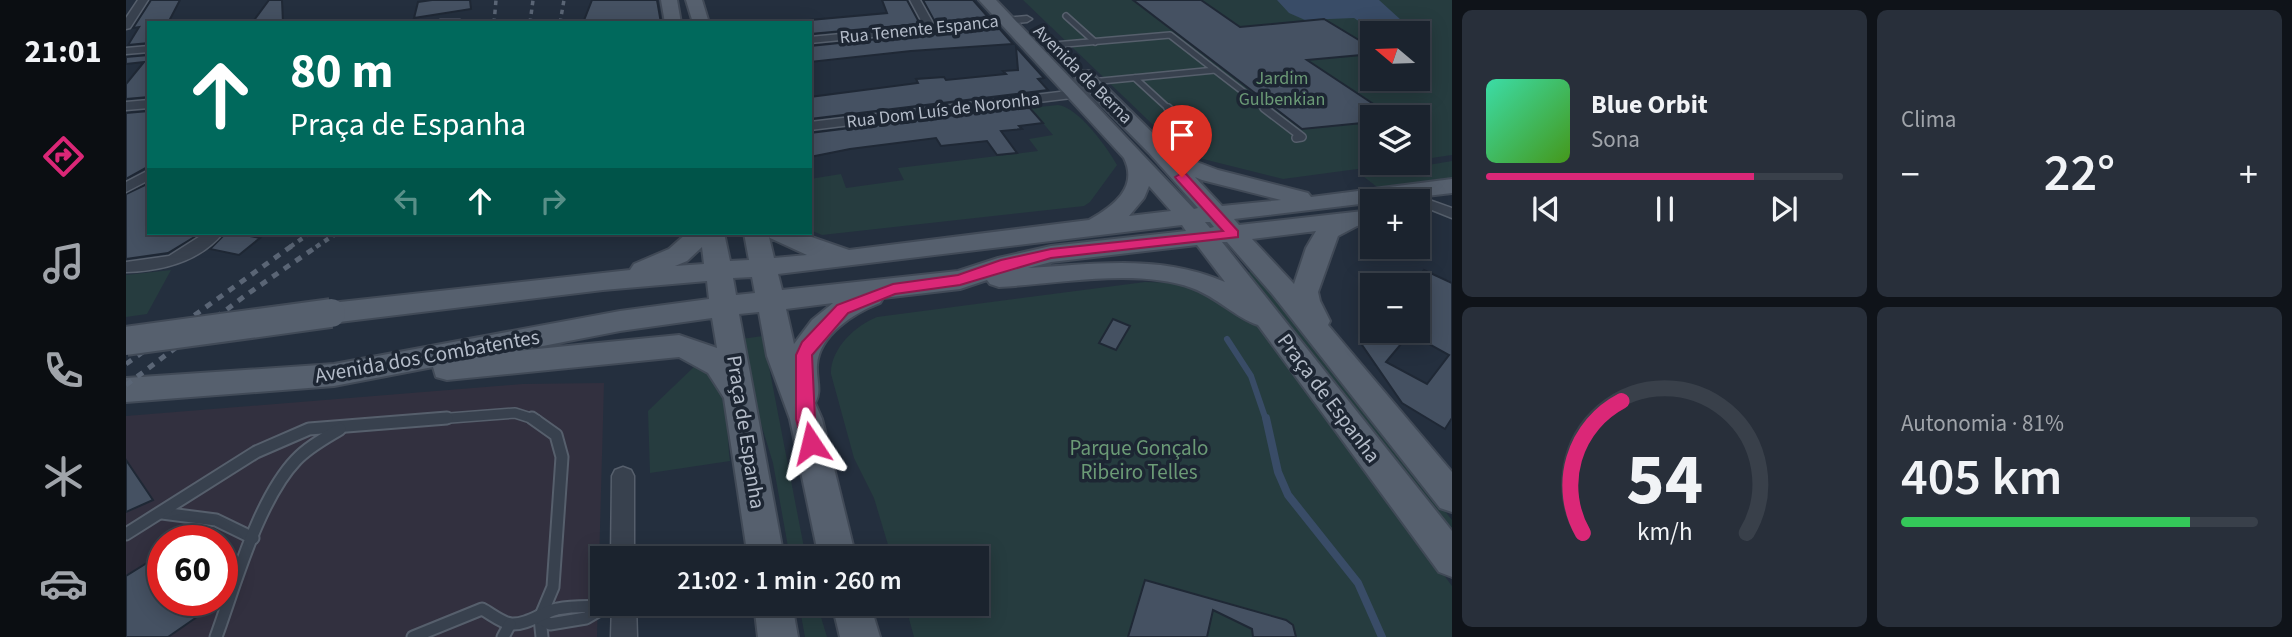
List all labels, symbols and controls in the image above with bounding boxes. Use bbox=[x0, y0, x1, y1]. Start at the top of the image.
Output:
street label: Rua Tenente Espanca bbox=[838, 9, 1000, 50]
street label: Avenida de Berna bbox=[1027, 19, 1138, 130]
north arrow bbox=[1360, 21, 1430, 91]
map controls bbox=[1360, 21, 1430, 343]
text: 21:01 bbox=[24, 29, 102, 75]
text: 80 m bbox=[290, 37, 394, 107]
icon: ahead bbox=[175, 49, 266, 140]
park label: Jardim Gulbenkian bbox=[1239, 66, 1325, 112]
street label: Rua Dom Luís de Noronha bbox=[845, 86, 1041, 135]
text: Blue Orbit bbox=[1591, 86, 1708, 123]
text: Praça de Espanha bbox=[290, 102, 526, 148]
text: Clima bbox=[1901, 103, 1956, 136]
pin bbox=[1152, 105, 1212, 177]
button: layers bbox=[1360, 105, 1430, 175]
icon: arrive bbox=[1163, 116, 1201, 154]
text: Sona bbox=[1591, 123, 1640, 156]
icon: directions bbox=[39, 132, 88, 181]
text: 22° bbox=[2044, 137, 2115, 211]
text: − bbox=[1901, 148, 1920, 202]
text: + bbox=[2239, 148, 2258, 202]
icon: left bbox=[388, 182, 426, 220]
icon: ahead bbox=[461, 182, 499, 220]
icon: right bbox=[534, 182, 572, 220]
button: + bbox=[1360, 189, 1430, 259]
icon: previous bbox=[1527, 190, 1565, 228]
icon: pause bbox=[1646, 190, 1684, 228]
icon: next bbox=[1765, 190, 1803, 228]
icon: music bbox=[39, 239, 88, 288]
button: − bbox=[1360, 273, 1430, 343]
street label: Avenida dos Combatentes bbox=[312, 321, 542, 391]
street label: Praça de Espanha bbox=[1270, 327, 1388, 469]
icon: phone bbox=[39, 346, 88, 395]
street label: Praça de Espanha bbox=[719, 353, 773, 511]
position arrow bbox=[774, 406, 848, 480]
text: Autonomia · 81% bbox=[1901, 407, 2064, 440]
text: 54 bbox=[1626, 428, 1703, 532]
park label: Parque Gonçalo Ribeiro Telles bbox=[1070, 433, 1208, 487]
text: 405 km bbox=[1901, 441, 2062, 515]
icon: climate bbox=[39, 452, 88, 501]
text: km/h bbox=[1637, 514, 1692, 550]
speed limit sign: 60 bbox=[147, 525, 238, 616]
icon: car bbox=[39, 559, 88, 608]
text: 21:02 · 1 min · 260 m bbox=[677, 562, 902, 599]

